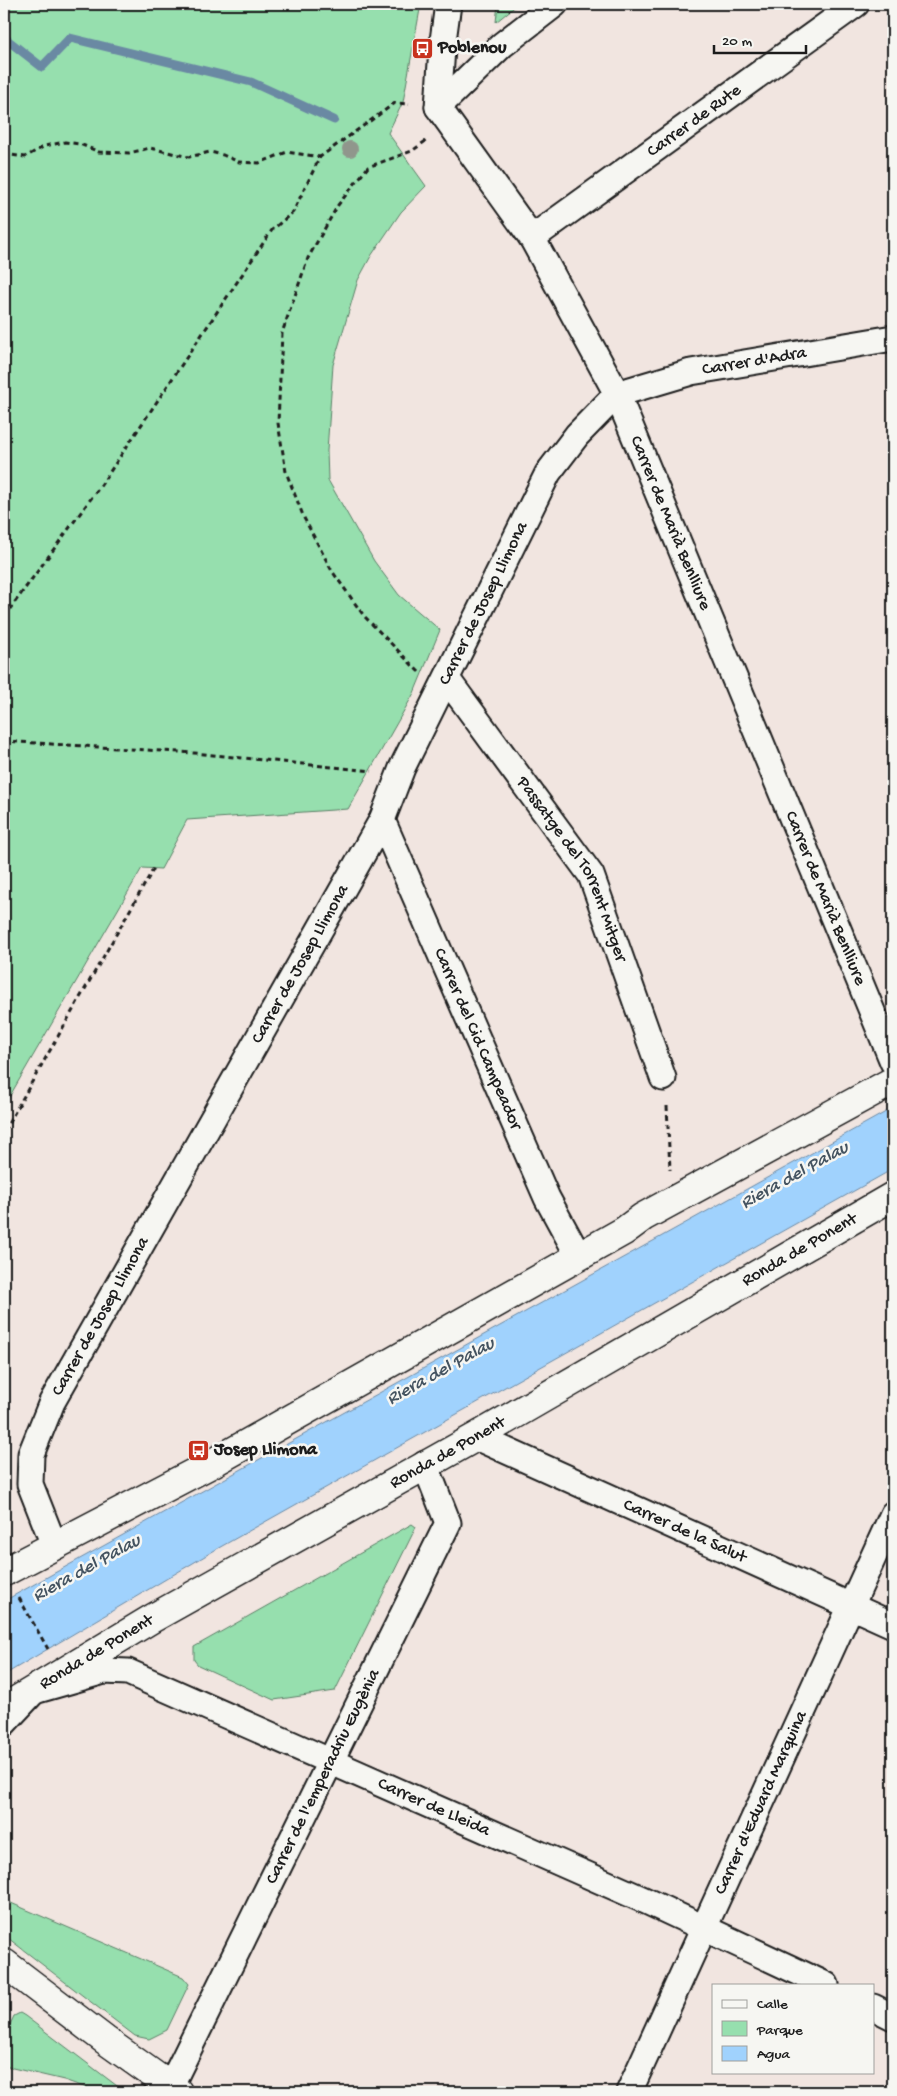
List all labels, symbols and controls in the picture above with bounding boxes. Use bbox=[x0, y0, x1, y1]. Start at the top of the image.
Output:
scale bar bbox=[714, 22, 807, 54]
text: 20 m bbox=[722, 33, 752, 51]
bus stop icon: Poblenou bbox=[410, 36, 434, 60]
place label: Poblenou bbox=[437, 38, 507, 59]
street label: Carrer de Rute bbox=[643, 79, 746, 162]
street label: Carrer d'Adra bbox=[701, 342, 809, 380]
street label: Carrer de Marià Benlliure bbox=[625, 433, 716, 614]
street label: Carrer de Josep Llimona bbox=[434, 517, 533, 689]
street label: Passatge del Torrent Mitger bbox=[511, 772, 632, 966]
street label: Carrer de Marià Benlliure bbox=[780, 808, 871, 989]
street label: Carrer de Josep Llimona bbox=[247, 880, 354, 1047]
street label: Carrer del Cid Campeador bbox=[429, 945, 527, 1135]
water label: Riera del Palau bbox=[737, 1136, 855, 1215]
street label: Ronda de Ponent bbox=[738, 1208, 862, 1291]
street label: Carrer de Josep Llimona bbox=[47, 1232, 154, 1400]
water label: Riera del Palau bbox=[383, 1332, 501, 1411]
street label: Ronda de Ponent bbox=[386, 1411, 511, 1494]
bus stop icon: Josep Llimona bbox=[186, 1438, 210, 1462]
place label: Josep Llimona bbox=[213, 1440, 318, 1461]
street label: Carrer de la Salut bbox=[620, 1494, 751, 1569]
water label: Riera del Palau bbox=[29, 1529, 147, 1608]
street label: Ronda de Ponent bbox=[36, 1609, 159, 1695]
street label: Carrer de l'emperadriu Eugènia bbox=[261, 1665, 385, 1888]
street label: Carrer d'Eduard Marquina bbox=[710, 1707, 813, 1898]
street label: Carrer de Lleida bbox=[374, 1773, 494, 1842]
legend bbox=[712, 1984, 874, 2074]
text: Calle bbox=[757, 1996, 788, 2014]
text: Parque bbox=[756, 2022, 803, 2040]
text: Agua bbox=[757, 2046, 790, 2064]

